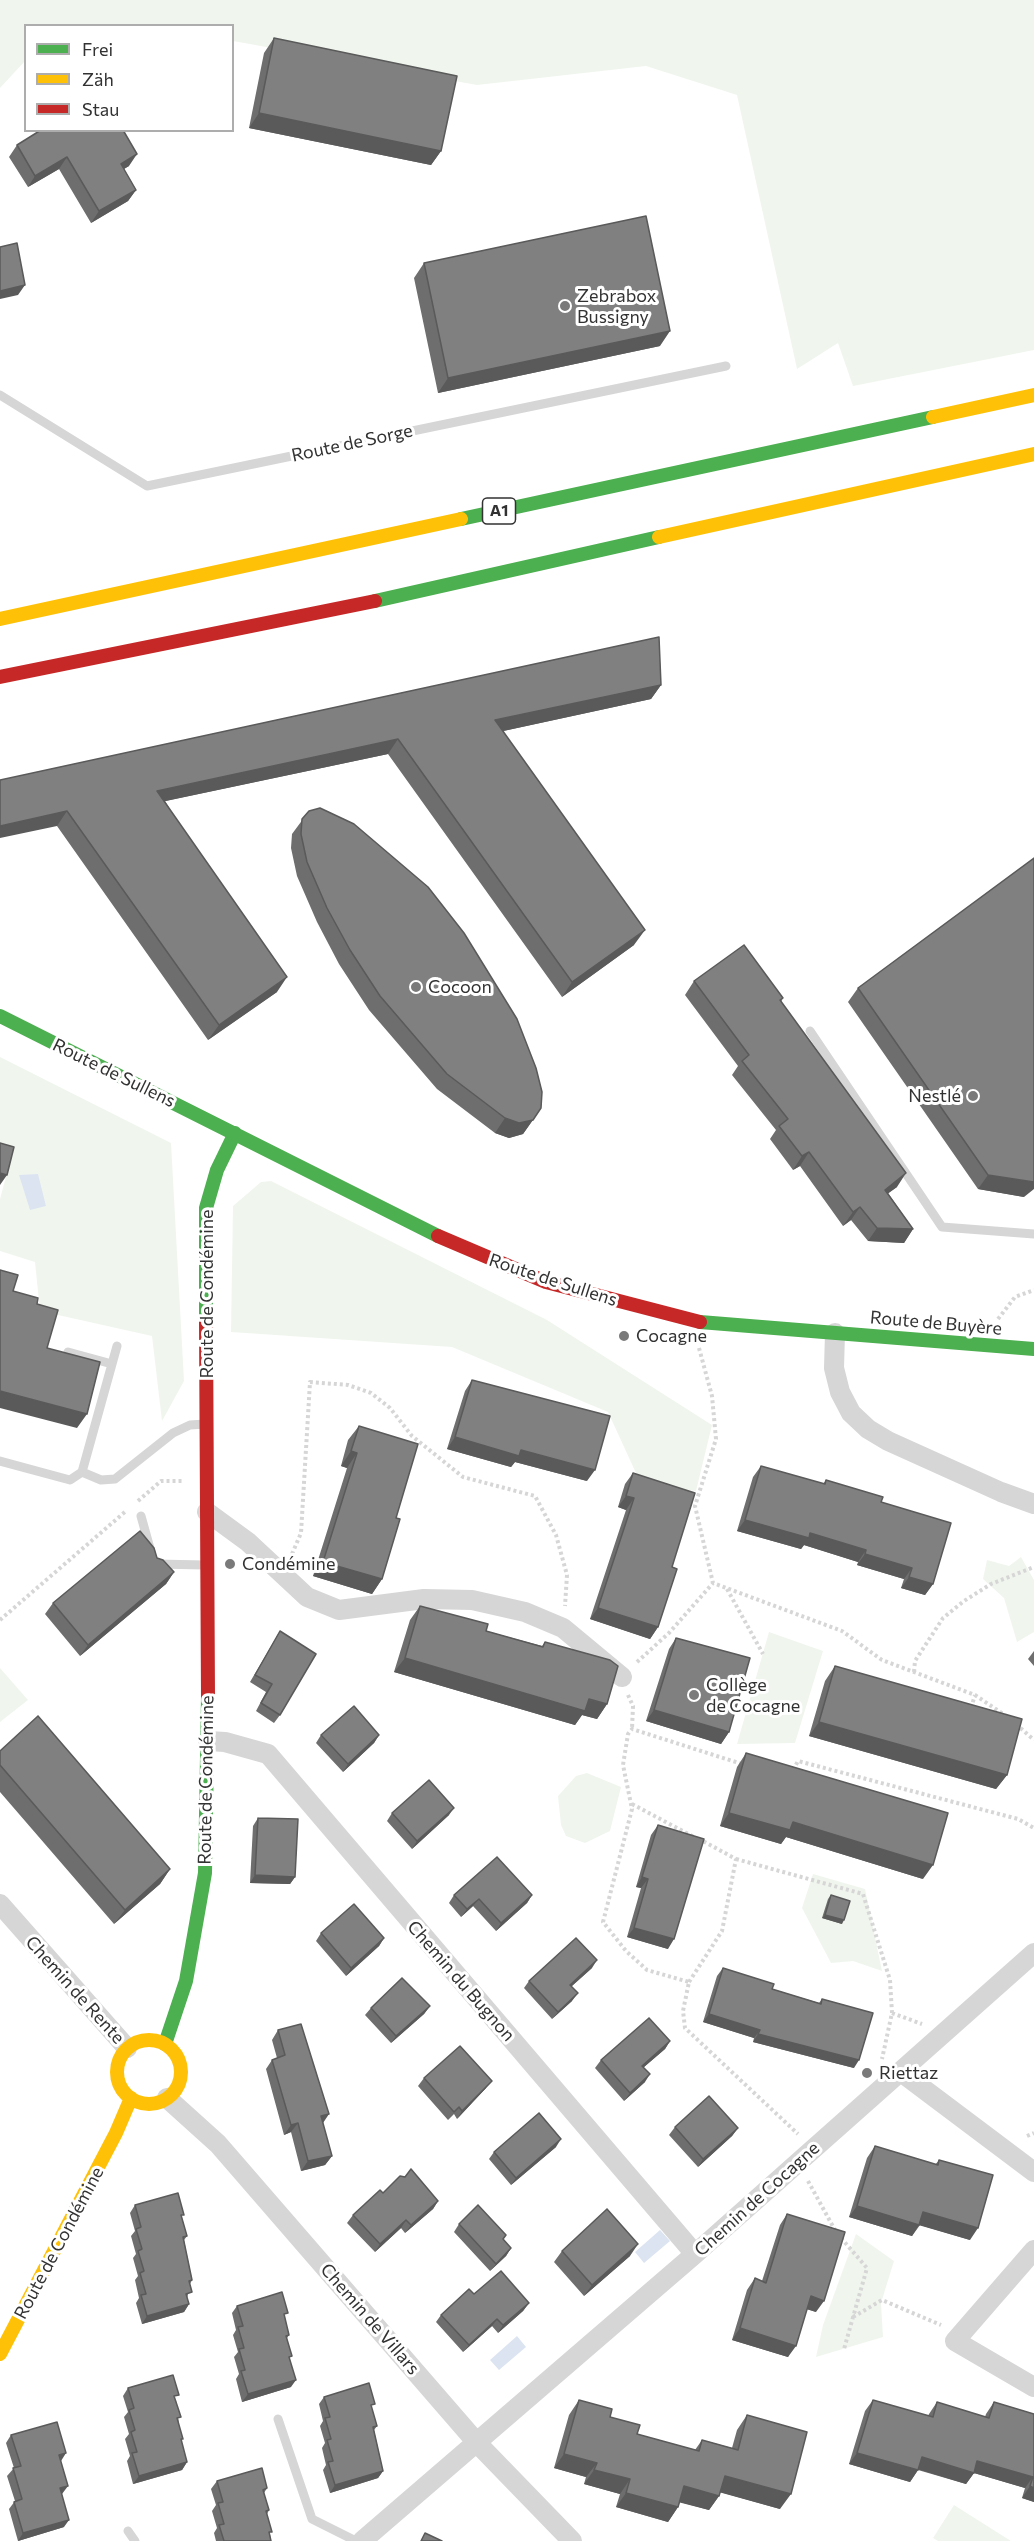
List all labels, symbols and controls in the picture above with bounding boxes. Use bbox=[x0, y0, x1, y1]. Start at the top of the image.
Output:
legend bbox=[24, 24, 234, 132]
text: Frei bbox=[82, 38, 113, 60]
text: Zäh bbox=[82, 68, 114, 90]
text: Stau bbox=[82, 98, 119, 120]
place label: Zebrabox Bussigny bbox=[577, 285, 656, 328]
marker: Zebrabox Bussigny bbox=[558, 299, 572, 313]
street label: Route de Sorge bbox=[289, 420, 415, 466]
road number: A1 bbox=[482, 498, 516, 524]
place label: Cocoon bbox=[428, 976, 492, 998]
marker: Cocoon bbox=[409, 980, 423, 994]
street label: Route de Sullens bbox=[49, 1034, 179, 1112]
place label: Nestlé bbox=[908, 1085, 961, 1107]
marker: Nestlé bbox=[966, 1089, 980, 1103]
street label: Route de Condémine bbox=[196, 1209, 218, 1379]
street label: Route de Sullens bbox=[486, 1249, 620, 1311]
street label: Route de Buyère bbox=[869, 1306, 1003, 1340]
place label: Cocagne bbox=[636, 1325, 707, 1347]
marker: Cocagne bbox=[617, 1329, 631, 1343]
place label: Condémine bbox=[242, 1553, 335, 1575]
marker: Condémine bbox=[223, 1557, 237, 1571]
place label: Collège de Cocagne bbox=[706, 1674, 800, 1716]
marker: Collège de Cocagne bbox=[687, 1688, 701, 1702]
street label: Route de Condémine bbox=[194, 1695, 218, 1865]
street label: Chemin du Bugnon bbox=[403, 1916, 519, 2046]
street label: Chemin de Rente bbox=[21, 1932, 129, 2048]
place label: Riettaz bbox=[879, 2062, 938, 2084]
marker: Riettaz bbox=[860, 2066, 874, 2080]
street label: Chemin de Cocagne bbox=[690, 2137, 824, 2261]
street label: Route de Condémine bbox=[10, 2163, 108, 2323]
street label: Chemin de Villars bbox=[316, 2259, 424, 2379]

